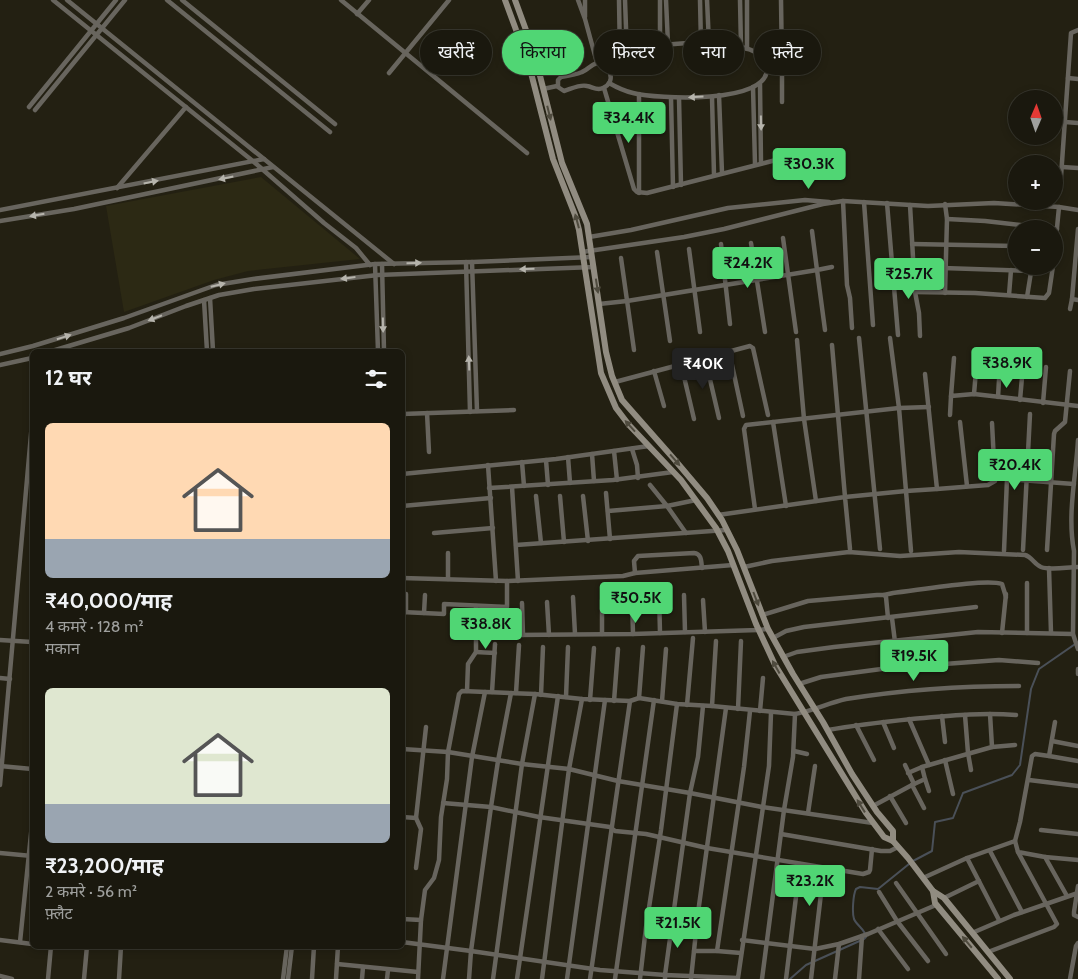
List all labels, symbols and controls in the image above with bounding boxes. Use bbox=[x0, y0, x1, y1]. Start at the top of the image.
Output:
chip: खरीदें bbox=[420, 30, 492, 75]
chip: किराया bbox=[502, 30, 584, 75]
chip: फ़िल्टर bbox=[594, 30, 673, 75]
chip: नया bbox=[683, 30, 744, 75]
chip: फ़्लैट bbox=[754, 30, 821, 75]
north arrow bbox=[1008, 90, 1062, 145]
map controls bbox=[1008, 90, 1063, 275]
one-way arrow bbox=[688, 94, 704, 102]
pin: ₹34.4K bbox=[588, 102, 670, 144]
one-way arrow bbox=[545, 106, 553, 121]
text: ₹34.4K bbox=[604, 108, 654, 127]
one-way arrow bbox=[757, 116, 765, 132]
pin: ₹30.3K bbox=[768, 148, 850, 190]
text: ₹30.3K bbox=[784, 154, 834, 173]
button: + bbox=[1008, 155, 1063, 210]
one-way arrow bbox=[217, 174, 233, 182]
one-way arrow bbox=[143, 177, 159, 185]
one-way arrow bbox=[29, 212, 45, 220]
one-way arrow bbox=[572, 214, 580, 229]
button: − bbox=[1008, 220, 1063, 275]
pin: ₹24.2K bbox=[707, 246, 789, 289]
text: ₹24.2K bbox=[723, 253, 773, 272]
pin: ₹25.7K bbox=[868, 258, 950, 300]
one-way arrow bbox=[406, 259, 422, 267]
text: ₹25.7K bbox=[885, 264, 933, 283]
one-way arrow bbox=[519, 266, 535, 274]
one-way arrow bbox=[339, 274, 355, 282]
one-way arrow bbox=[593, 279, 601, 295]
one-way arrow bbox=[210, 281, 226, 289]
one-way arrow bbox=[147, 314, 162, 322]
one-way arrow bbox=[379, 317, 387, 333]
one-way arrow bbox=[57, 332, 72, 340]
pin: ₹38.9K bbox=[966, 346, 1048, 389]
pin: ₹40K bbox=[673, 348, 733, 390]
text: ₹38.9K bbox=[982, 353, 1032, 372]
text: ₹40K bbox=[683, 354, 723, 373]
one-way arrow bbox=[465, 355, 473, 371]
text: 12 घर bbox=[45, 365, 91, 390]
icon: filters bbox=[362, 365, 390, 393]
one-way arrow bbox=[625, 420, 636, 433]
pin: ₹20.4K bbox=[974, 448, 1056, 491]
one-way arrow bbox=[669, 454, 681, 466]
icon: home bbox=[173, 455, 263, 545]
text: ₹20.4K bbox=[989, 455, 1041, 474]
pin: ₹50.5K bbox=[595, 582, 677, 624]
text: ₹40,000/माह bbox=[45, 588, 172, 613]
text: ₹50.5K bbox=[611, 588, 661, 607]
one-way arrow bbox=[753, 592, 760, 607]
pin: ₹38.8K bbox=[445, 608, 527, 650]
text: ₹38.8K bbox=[461, 614, 511, 633]
text: 4 कमरे · 128 m² bbox=[45, 617, 144, 636]
text: मकान bbox=[45, 639, 80, 658]
pin: ₹19.5K bbox=[873, 640, 955, 682]
text: ₹19.5K bbox=[891, 646, 937, 665]
one-way arrow bbox=[772, 660, 780, 674]
icon: home bbox=[173, 720, 263, 810]
one-way arrow bbox=[856, 799, 866, 812]
text: ₹23,200/माह bbox=[45, 853, 164, 878]
pin: ₹23.2K bbox=[769, 864, 851, 907]
text: ₹23.2K bbox=[786, 871, 834, 890]
text: 2 कमरे · 56 m² bbox=[45, 882, 137, 901]
text: फ़्लैट bbox=[45, 904, 73, 923]
pin: ₹21.5K bbox=[637, 906, 719, 949]
text: ₹21.5K bbox=[655, 913, 701, 932]
one-way arrow bbox=[961, 936, 973, 948]

